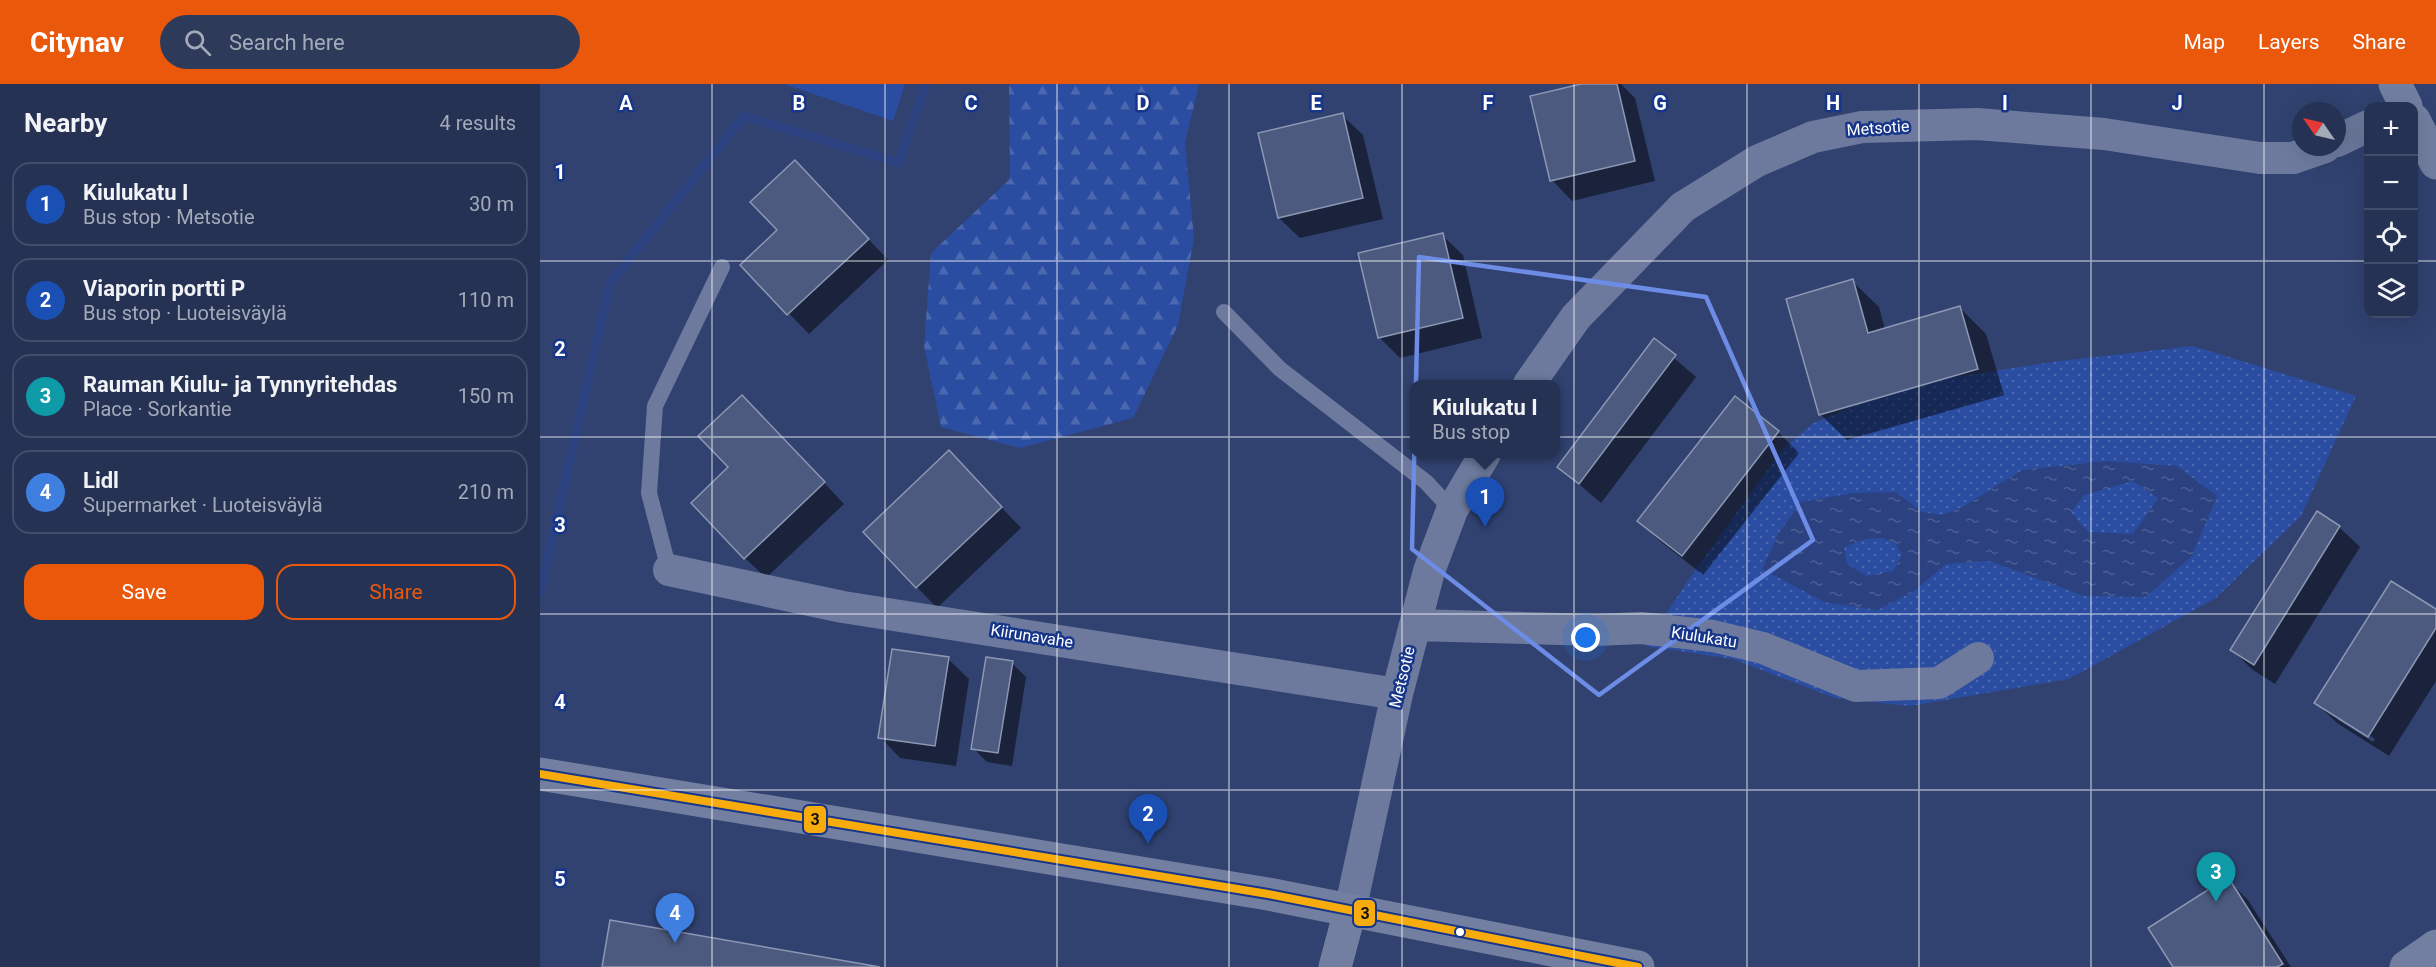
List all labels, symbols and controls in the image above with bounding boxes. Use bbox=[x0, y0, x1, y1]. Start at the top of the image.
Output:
search box bbox=[160, 15, 580, 69]
text: Citynav bbox=[30, 26, 124, 59]
icon: search bbox=[181, 26, 214, 59]
text: Search here bbox=[229, 30, 345, 55]
text: Map bbox=[2183, 30, 2225, 54]
text: Layers bbox=[2258, 30, 2319, 54]
text: Share bbox=[2352, 30, 2406, 54]
text: A bbox=[619, 91, 633, 115]
text: B bbox=[793, 91, 805, 115]
text: C bbox=[964, 91, 978, 115]
text: D bbox=[1137, 91, 1150, 115]
text: E bbox=[1310, 91, 1322, 115]
text: F bbox=[1483, 91, 1494, 115]
text: G bbox=[1653, 91, 1667, 115]
text: H bbox=[1826, 91, 1840, 115]
text: I bbox=[2002, 91, 2008, 115]
text: J bbox=[2171, 91, 2183, 115]
north arrow bbox=[2292, 102, 2346, 156]
map controls bbox=[2364, 102, 2418, 318]
button: + bbox=[2364, 102, 2418, 156]
text: Nearby bbox=[24, 108, 107, 138]
text: 4 results bbox=[440, 111, 516, 135]
street label: Metsotie bbox=[1846, 116, 1910, 140]
button: − bbox=[2364, 156, 2418, 210]
text: 1 bbox=[554, 160, 566, 184]
text: Kiulukatu I bbox=[83, 180, 188, 205]
text: 1 bbox=[40, 192, 51, 216]
text: 30 m bbox=[469, 192, 514, 216]
text: Bus stop · Metsotie bbox=[83, 205, 255, 229]
button: locate bbox=[2364, 210, 2418, 264]
button: layers bbox=[2364, 264, 2418, 318]
text: Viaporin portti P bbox=[83, 276, 245, 301]
text: 2 bbox=[40, 288, 51, 312]
text: 110 m bbox=[458, 288, 514, 312]
text: Bus stop · Luoteisväylä bbox=[83, 301, 287, 325]
text: 2 bbox=[554, 337, 566, 361]
text: Rauman Kiulu- ja Tynnyritehdas bbox=[83, 372, 397, 397]
popup bbox=[1410, 380, 1560, 458]
text: 3 bbox=[40, 384, 51, 408]
text: 150 m bbox=[458, 384, 514, 408]
text: Kiulukatu I bbox=[1432, 395, 1538, 420]
text: Place · Sorkantie bbox=[83, 397, 232, 421]
text: Bus stop bbox=[1432, 420, 1510, 444]
text: Lidl bbox=[83, 468, 119, 493]
pin: 1 bbox=[1466, 478, 1504, 527]
text: 4 bbox=[40, 480, 51, 504]
text: 210 m bbox=[458, 480, 514, 504]
text: Supermarket · Luoteisväylä bbox=[83, 493, 323, 517]
text: 3 bbox=[554, 513, 566, 537]
button: Save bbox=[24, 564, 264, 620]
button: Share bbox=[276, 564, 516, 620]
street label: Kiirunavahe bbox=[989, 620, 1075, 652]
street label: Kiulukatu bbox=[1670, 622, 1738, 652]
your location bbox=[1571, 623, 1600, 652]
street label: Metsotie bbox=[1385, 644, 1419, 710]
text: 4 bbox=[554, 690, 566, 714]
pin: 2 bbox=[1128, 794, 1168, 844]
line badge: 3 bbox=[803, 805, 827, 834]
text: 3 bbox=[810, 810, 820, 829]
pin: 3 bbox=[2196, 852, 2236, 902]
text: 5 bbox=[554, 867, 566, 891]
pin: 4 bbox=[656, 894, 694, 943]
line badge: 3 bbox=[1353, 899, 1376, 927]
text: 3 bbox=[1360, 904, 1370, 923]
unlabelled marker bbox=[1454, 926, 1466, 938]

